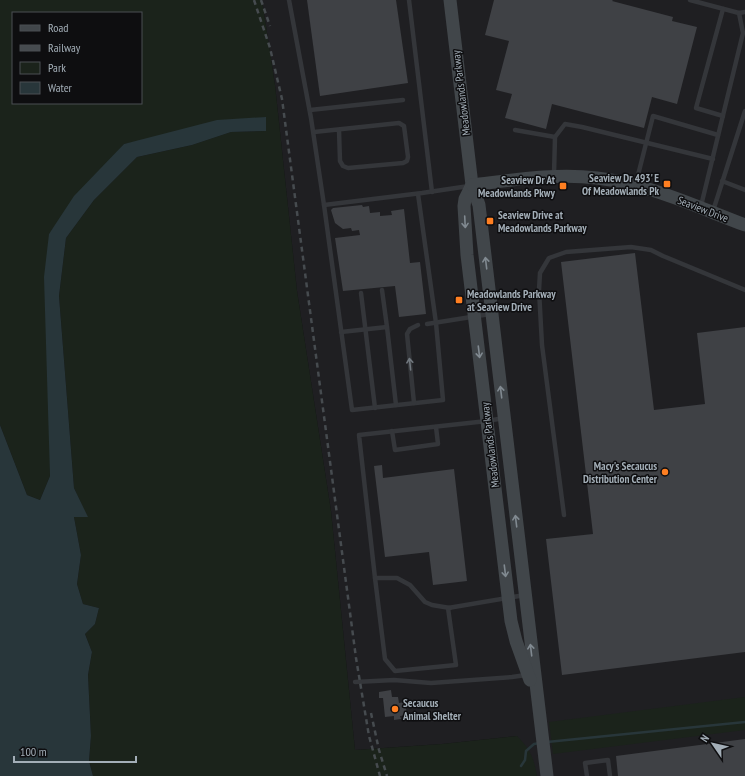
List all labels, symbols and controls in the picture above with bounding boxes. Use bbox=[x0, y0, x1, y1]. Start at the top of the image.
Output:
legend bbox=[12, 12, 142, 104]
text: Road bbox=[48, 20, 68, 35]
text: Railway bbox=[48, 40, 81, 55]
street label: Meadowlands Parkway bbox=[449, 49, 473, 136]
text: Park bbox=[48, 60, 66, 75]
text: Water bbox=[48, 80, 73, 95]
place label: Seaview Dr 493' E Of Meadowlands Pk bbox=[582, 171, 659, 198]
place label: Seaview Dr At Meadowlands Pkwy bbox=[478, 173, 556, 200]
marker: Seaview Dr 493' E Of Meadowlands Pk bbox=[662, 179, 672, 189]
marker: Seaview Dr At Meadowlands Pkwy bbox=[558, 181, 568, 191]
street label: Seaview Drive bbox=[676, 193, 731, 225]
place label: Seaview Drive at Meadowlands Parkway bbox=[498, 208, 587, 235]
one-way arrow bbox=[461, 215, 468, 228]
marker: Seaview Drive at Meadowlands Parkway bbox=[485, 216, 495, 226]
one-way arrow bbox=[482, 257, 489, 270]
place label: Meadowlands Parkway at Seaview Drive bbox=[467, 287, 556, 314]
marker: Meadowlands Parkway at Seaview Drive bbox=[454, 295, 464, 305]
one-way arrow bbox=[475, 345, 482, 358]
one-way arrow bbox=[406, 358, 414, 371]
one-way arrow bbox=[497, 386, 505, 399]
street label: Meadowlands Parkway bbox=[478, 401, 502, 488]
place label: Macy's Secaucus Distribution Center bbox=[583, 459, 658, 486]
marker: Macy's Secaucus Distribution Center bbox=[660, 467, 670, 477]
one-way arrow bbox=[512, 515, 520, 528]
one-way arrow bbox=[501, 564, 509, 577]
one-way arrow bbox=[528, 644, 535, 657]
place label: Secaucus Animal Shelter bbox=[402, 696, 462, 723]
marker: Secaucus Animal Shelter bbox=[390, 704, 400, 714]
north arrow bbox=[693, 724, 733, 764]
text: N bbox=[697, 732, 712, 745]
scale bar bbox=[14, 738, 136, 764]
text: 100 m bbox=[20, 744, 47, 759]

